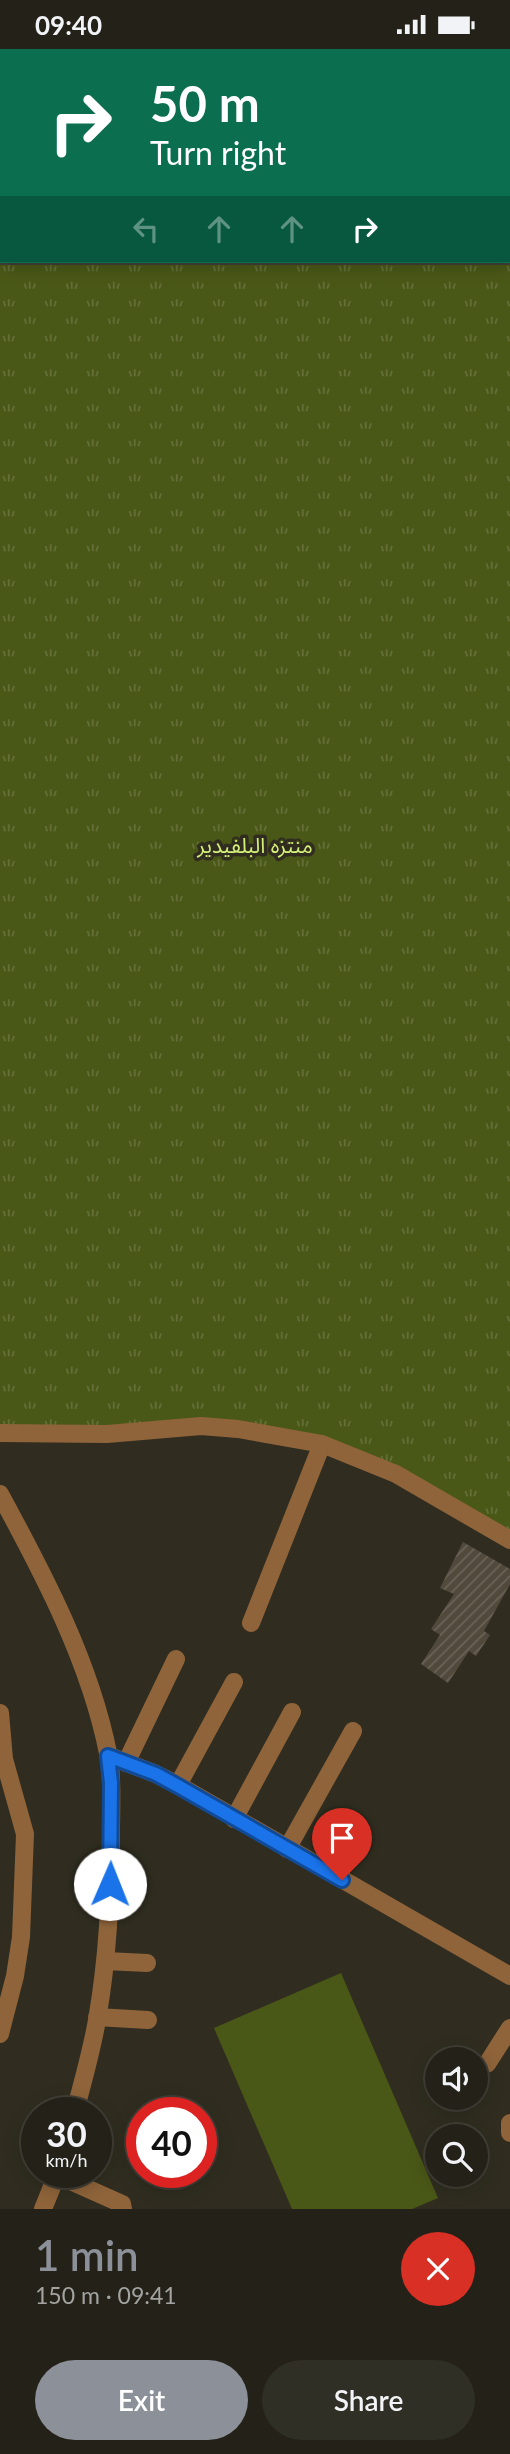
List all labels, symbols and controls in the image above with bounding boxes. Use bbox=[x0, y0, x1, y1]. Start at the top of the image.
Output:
text: 09:40 bbox=[35, 9, 102, 41]
text: 50 m bbox=[150, 74, 260, 132]
icon: right bbox=[35, 77, 126, 168]
text: Turn right bbox=[150, 133, 286, 172]
icon: left bbox=[127, 210, 165, 248]
icon: ahead bbox=[200, 210, 238, 248]
icon: ahead bbox=[273, 210, 311, 248]
icon: right bbox=[346, 210, 384, 248]
park label: منتزه البلفيدير bbox=[196, 832, 313, 858]
pin bbox=[312, 1808, 372, 1880]
icon: arrive bbox=[323, 1819, 361, 1857]
position arrow bbox=[73, 1847, 147, 1921]
map controls bbox=[425, 2047, 488, 2187]
button: sound bbox=[425, 2047, 488, 2110]
speed limit sign: 40 bbox=[126, 2097, 217, 2188]
text: 30 bbox=[46, 2112, 87, 2154]
button: search bbox=[425, 2124, 488, 2187]
text: km/h bbox=[45, 2149, 88, 2171]
text: 1 min bbox=[35, 2230, 139, 2280]
button: close bbox=[401, 2232, 475, 2306]
text: 150 m · 09:41 bbox=[35, 2281, 177, 2309]
button: Exit bbox=[35, 2360, 248, 2440]
button: Share bbox=[262, 2360, 475, 2440]

